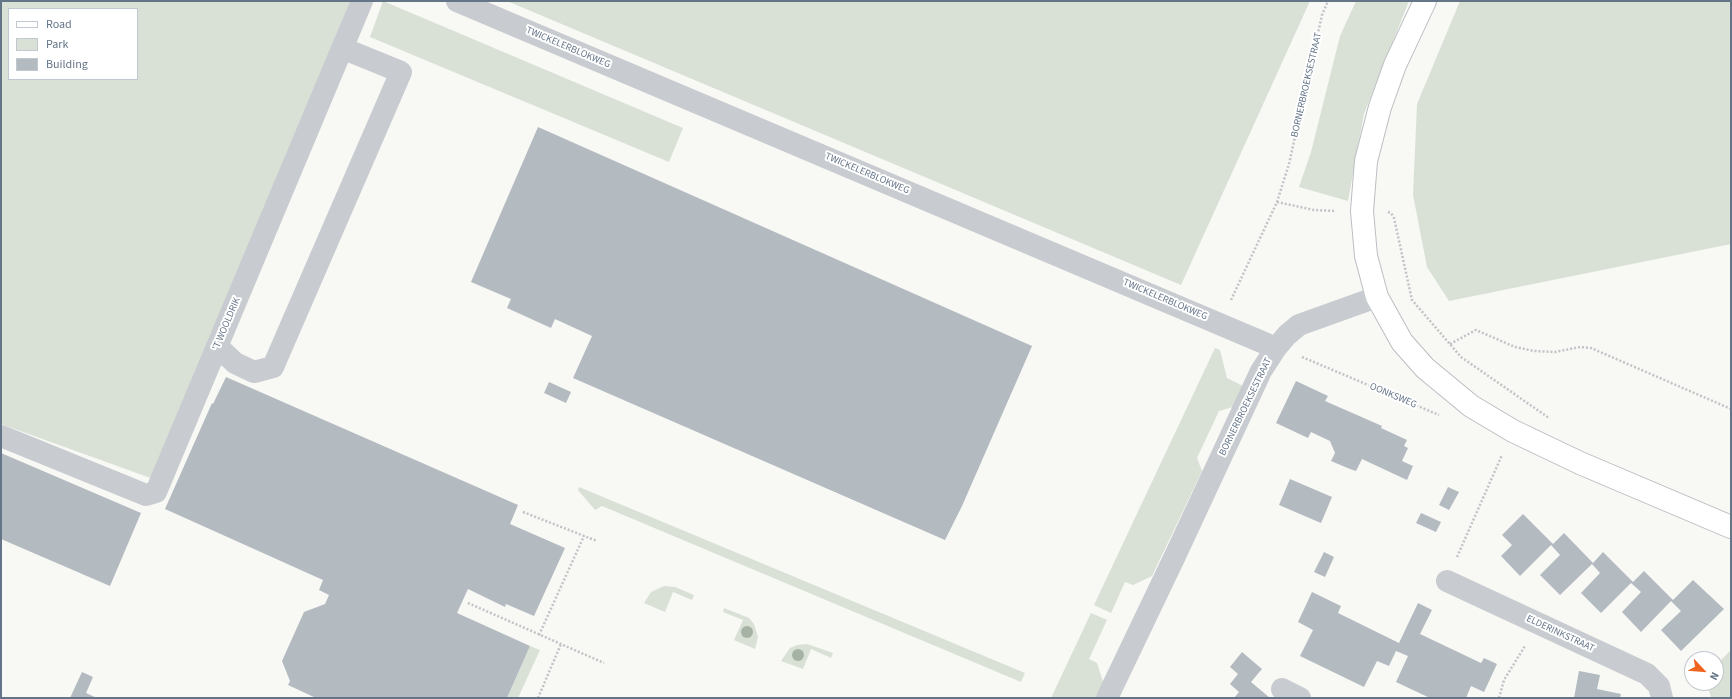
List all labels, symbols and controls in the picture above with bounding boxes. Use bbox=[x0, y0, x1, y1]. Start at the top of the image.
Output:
legend bbox=[8, 8, 138, 80]
text: Road bbox=[46, 16, 72, 33]
street label: TWICKELERBLOKWEG bbox=[524, 25, 612, 71]
street label: BORNERBROEKSESTRAAT bbox=[1289, 31, 1325, 139]
text: Park bbox=[46, 36, 68, 53]
text: Building bbox=[46, 56, 88, 73]
street label: TWICKELERBLOKWEG bbox=[823, 151, 911, 197]
street label: TWICKELERBLOKWEG bbox=[1121, 277, 1209, 323]
street label: 'T WOOLDRIK bbox=[211, 296, 243, 352]
street label: BORNERBROEKSESTRAAT bbox=[1217, 356, 1275, 458]
street label: OONKSWEG bbox=[1368, 381, 1418, 411]
street label: ELDERINKSTRAAT bbox=[1524, 613, 1596, 655]
north arrow bbox=[1684, 651, 1724, 691]
text: N bbox=[1706, 669, 1723, 683]

